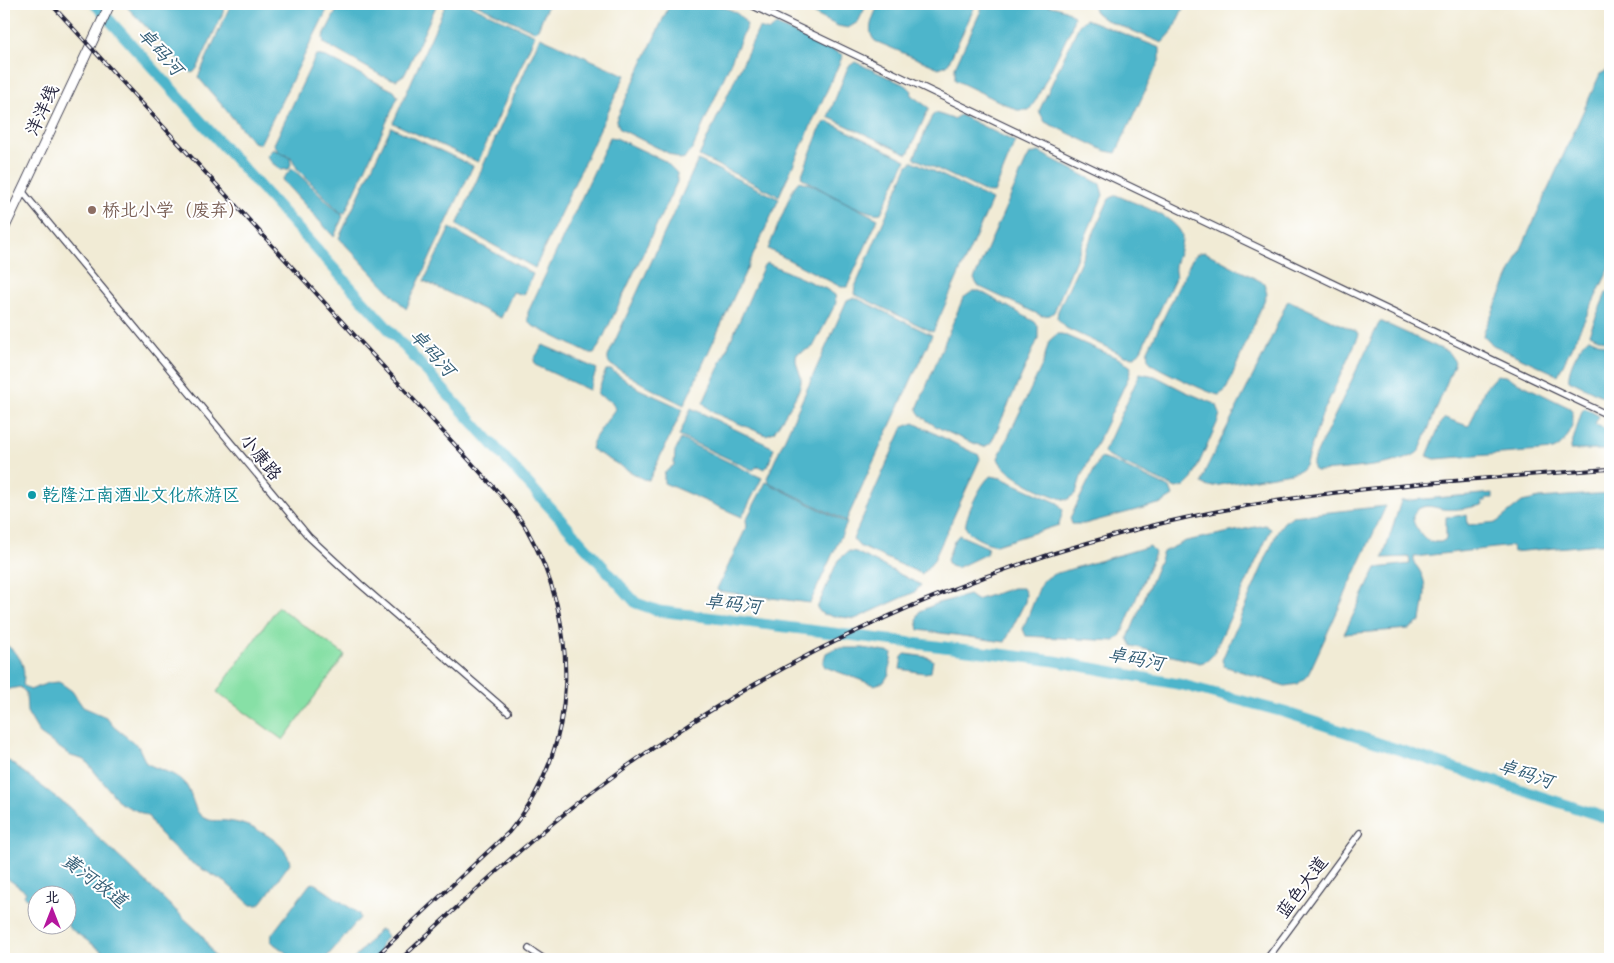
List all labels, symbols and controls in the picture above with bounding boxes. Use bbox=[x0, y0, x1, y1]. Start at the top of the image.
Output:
water label: 卓码河 bbox=[129, 19, 194, 86]
street label: 洋洋线 bbox=[16, 79, 68, 141]
place label: 桥北小学（废弃） bbox=[102, 194, 246, 226]
marker: 桥北小学（废弃） bbox=[86, 204, 98, 216]
water label: 卓码河 bbox=[401, 320, 466, 387]
street label: 小康路 bbox=[232, 426, 290, 488]
place label: 乾隆江南酒业文化旅游区 bbox=[42, 479, 240, 511]
marker: 乾隆江南酒业文化旅游区 bbox=[26, 489, 38, 501]
water label: 卓码河 bbox=[703, 584, 766, 624]
water label: 卓码河 bbox=[1105, 637, 1170, 681]
water label: 卓码河 bbox=[1494, 749, 1561, 799]
water label: 黄河故道 bbox=[54, 844, 137, 918]
street label: 蓝色大道 bbox=[1268, 849, 1336, 925]
text: 北 bbox=[45, 885, 59, 910]
north arrow bbox=[28, 886, 78, 936]

